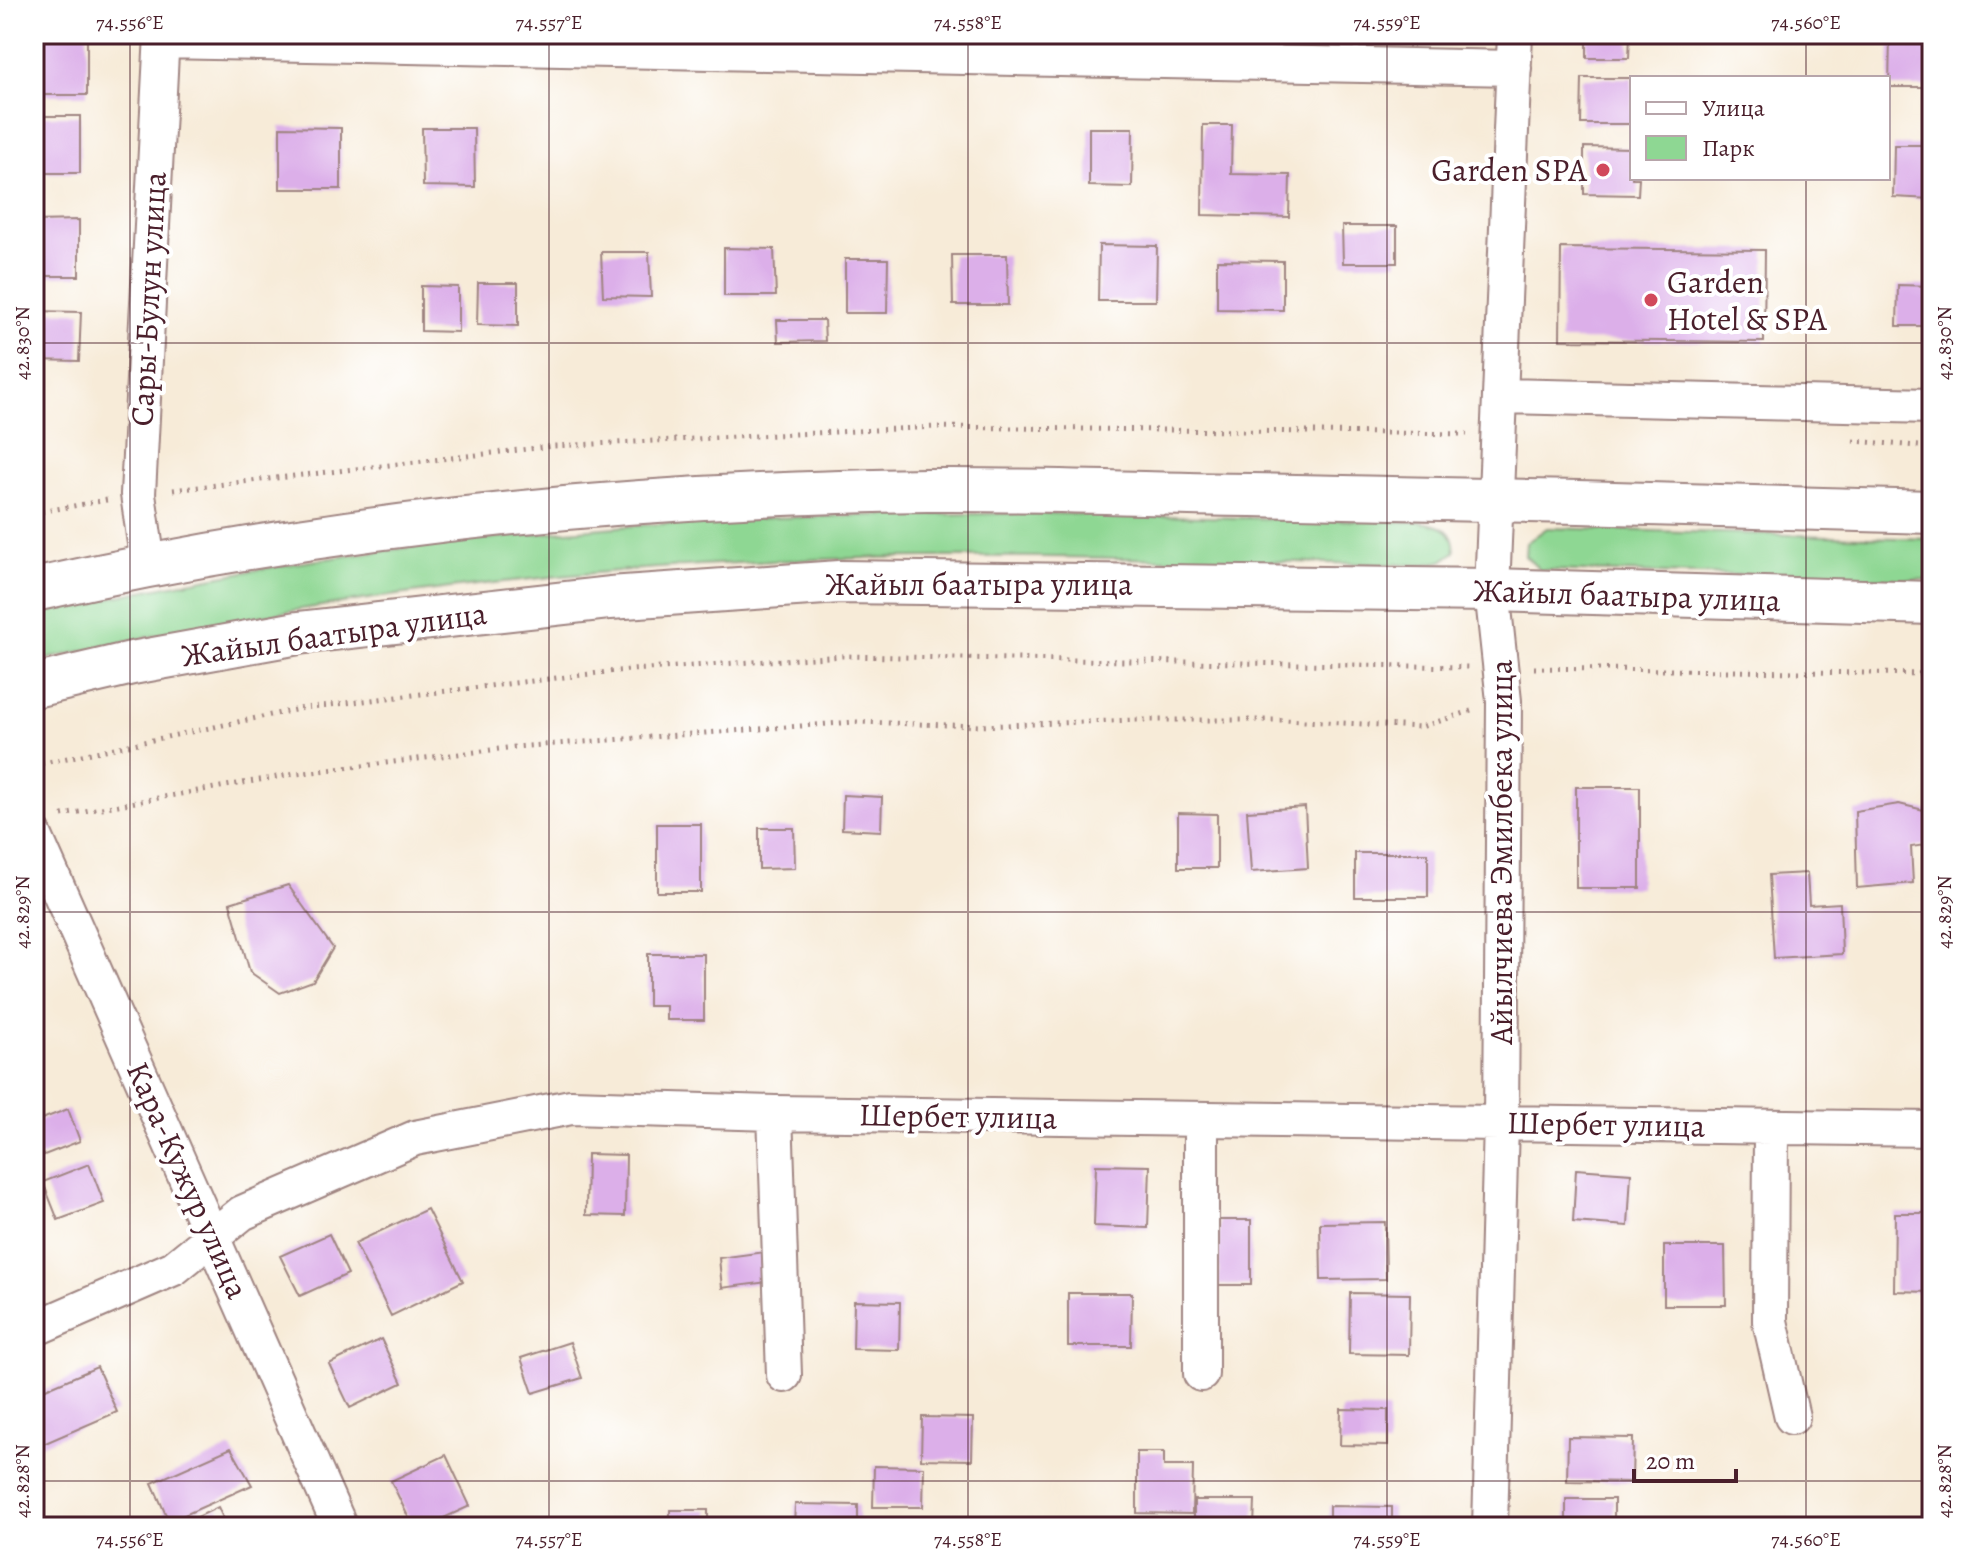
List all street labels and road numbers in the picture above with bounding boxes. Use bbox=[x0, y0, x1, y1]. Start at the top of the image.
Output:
street label: Сары-Булун улица bbox=[119, 170, 177, 427]
street label: Жайыл баатыра улица bbox=[825, 562, 1133, 606]
street label: Жайыл баатыра улица bbox=[1473, 568, 1782, 622]
street label: Жайыл баатыра улица bbox=[179, 591, 490, 677]
street label: Айылчиева Эмилбека улица bbox=[1479, 659, 1523, 1046]
street label: Кара-Кужур улица bbox=[116, 1055, 260, 1306]
street label: Шербет улица bbox=[858, 1092, 1058, 1140]
street label: Шербет улица bbox=[1506, 1100, 1706, 1148]

